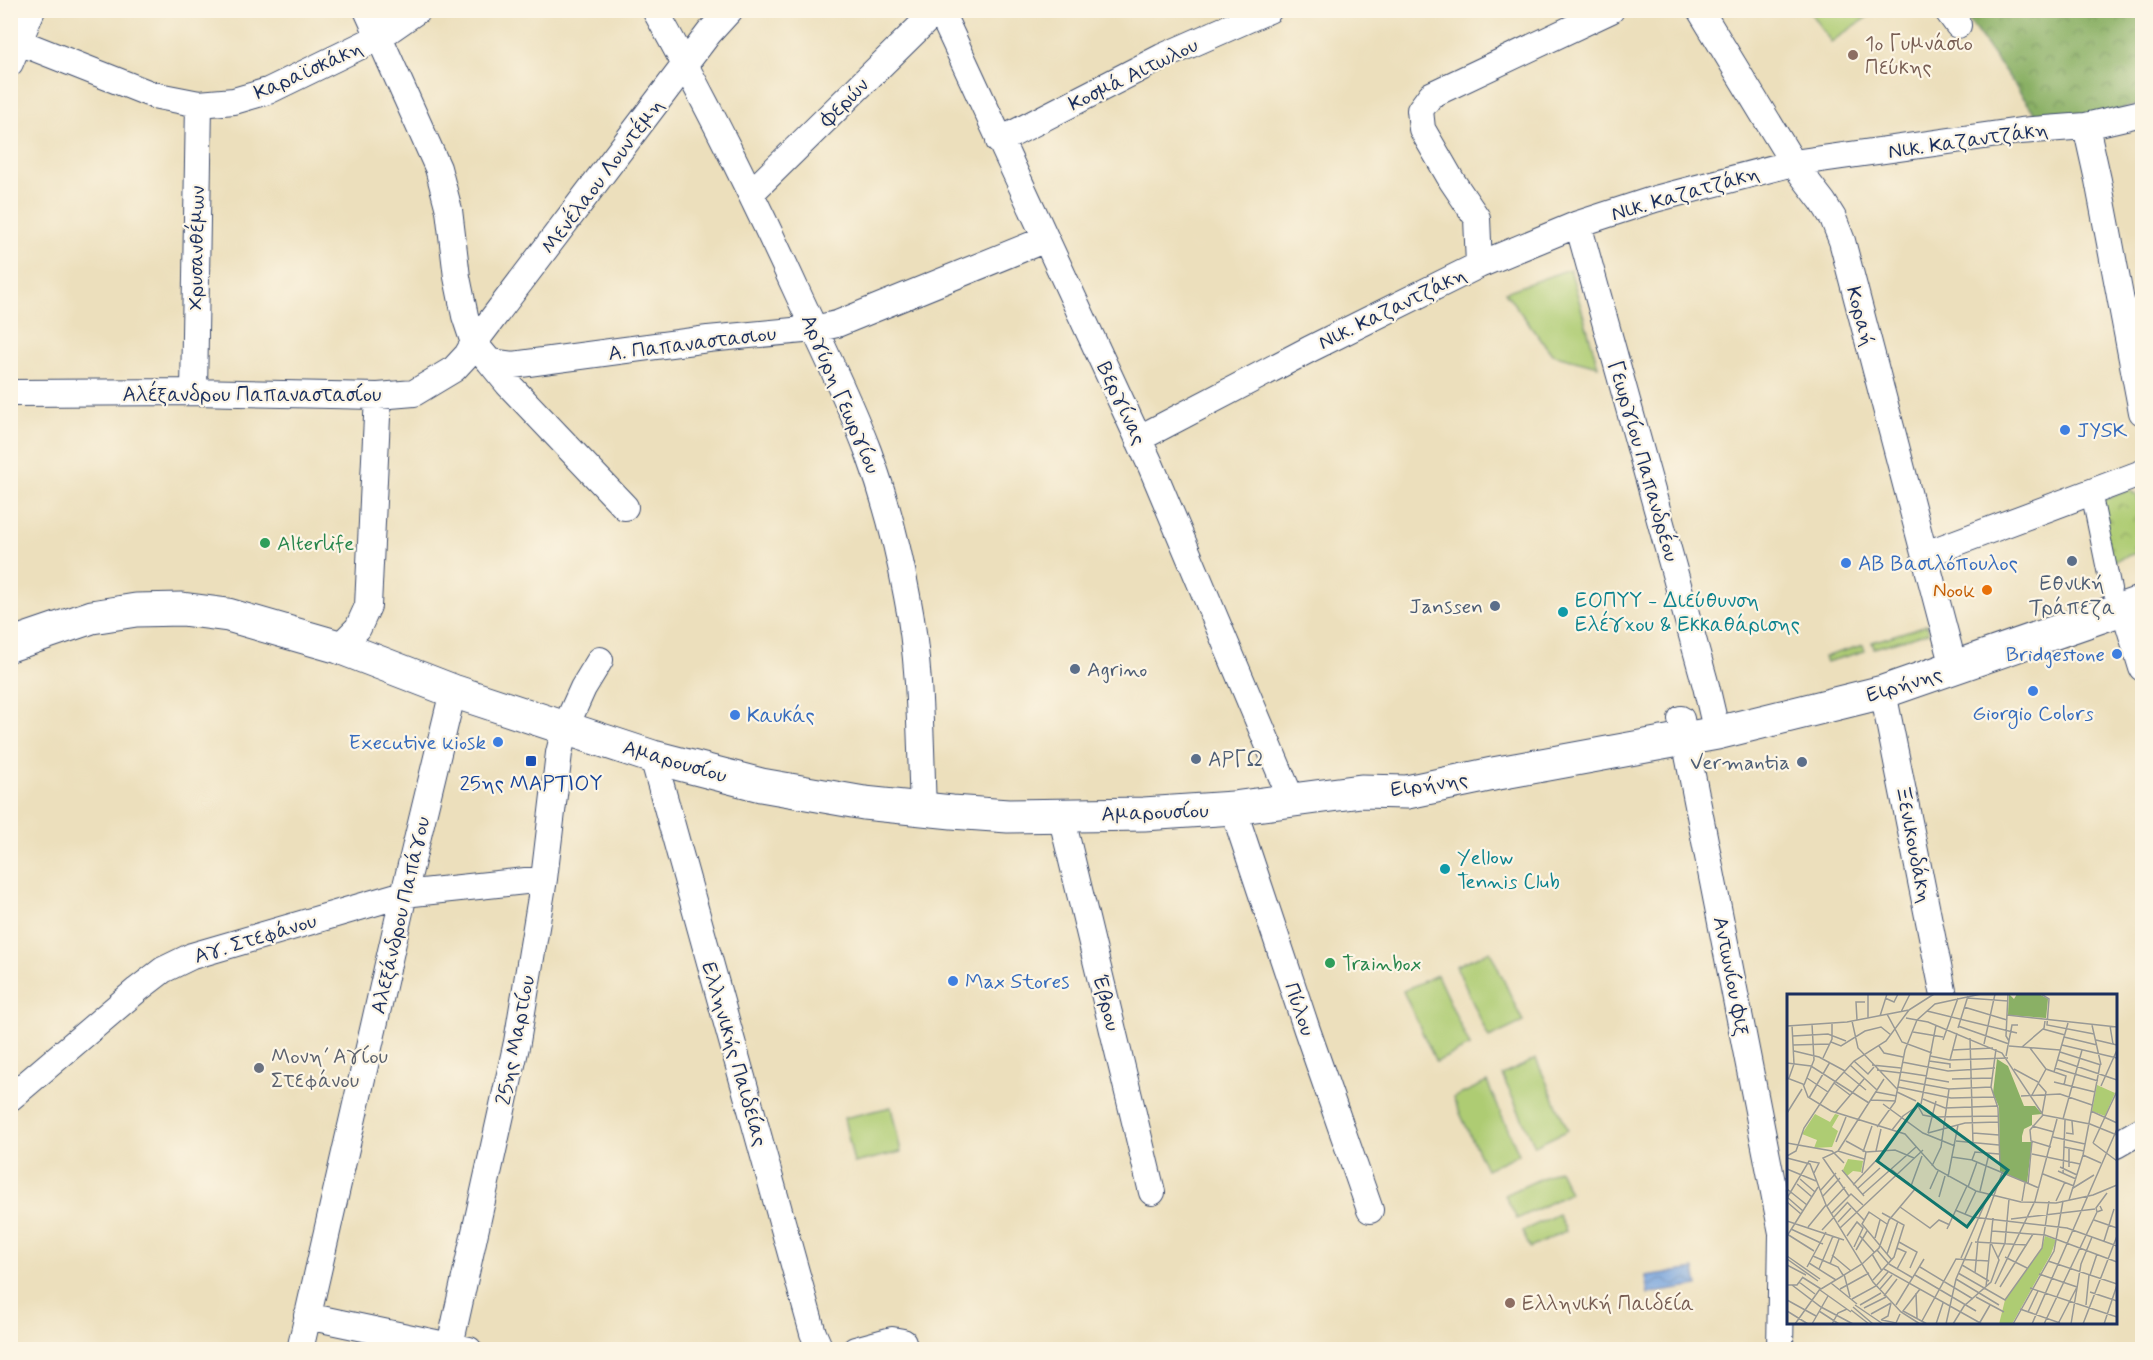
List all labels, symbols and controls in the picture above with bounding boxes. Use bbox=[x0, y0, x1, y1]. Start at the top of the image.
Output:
place label: 1o Γυμνάσιο Πεύκης bbox=[1865, 30, 1973, 82]
street label: Κοσμά Αιτωλου bbox=[1064, 31, 1203, 118]
street label: Καραϊσκάκη bbox=[249, 34, 367, 107]
marker: 1o Γυμνάσιο Πεύκης bbox=[1846, 48, 1860, 62]
street label: Φερών bbox=[813, 72, 876, 134]
street label: Μενέλαου Λουντέμη bbox=[534, 92, 671, 260]
street label: Νικ. Καζαντζάκη bbox=[1886, 116, 2050, 166]
street label: Νικ. Καζατζάκη bbox=[1608, 159, 1763, 228]
street label: Χρυσανθέμων bbox=[181, 185, 212, 311]
street label: Νικ. Καζαντζάκη bbox=[1314, 261, 1471, 357]
street label: Κοραή bbox=[1839, 283, 1881, 349]
street label: Αργύρη Γεωργίου bbox=[794, 311, 886, 478]
street label: Α. Παπαναστασιου bbox=[606, 320, 778, 368]
street label: Βεργίνας bbox=[1090, 357, 1153, 450]
street label: Γεωργίου Παπανδρέου bbox=[1601, 357, 1686, 565]
street label: Αλέξανδρου Παπαναστασίου bbox=[122, 380, 382, 409]
place label: JYSK bbox=[2077, 417, 2128, 445]
marker: JYSK bbox=[2058, 423, 2072, 437]
place label: Alterlife bbox=[277, 530, 354, 558]
marker: Alterlife bbox=[258, 536, 272, 550]
place label: ΑΒ Βασιλόπουλος bbox=[1858, 550, 2018, 578]
marker: Εθνική Τράπεζα bbox=[2065, 554, 2079, 568]
marker: ΑΒ Βασιλόπουλος bbox=[1839, 556, 1853, 570]
place label: Εθνική Τράπεζα bbox=[2029, 570, 2115, 622]
place label: Nook bbox=[1933, 577, 1975, 605]
marker: Nook bbox=[1980, 583, 1994, 597]
place label: ΕΟΠΥΥ - Διεύθυνση Ελέγχου & Εκκαθάρισης bbox=[1575, 587, 1800, 639]
place label: Janssen bbox=[1409, 593, 1483, 621]
marker: Janssen bbox=[1488, 599, 1502, 613]
marker: ΕΟΠΥΥ - Διεύθυνση Ελέγχου & Εκκαθάρισης bbox=[1556, 605, 1570, 619]
place label: Bridgestone bbox=[2006, 641, 2105, 669]
marker: Bridgestone bbox=[2110, 647, 2124, 661]
place label: Agrino bbox=[1087, 656, 1147, 684]
street label: Ειρήνης bbox=[1863, 660, 1946, 710]
marker: Agrino bbox=[1068, 662, 1082, 676]
marker: Giorgio Colors bbox=[2026, 684, 2040, 698]
place label: Giorgio Colors bbox=[1972, 700, 2094, 729]
place label: Καυκάς bbox=[747, 702, 815, 730]
marker: Καυκάς bbox=[728, 708, 742, 722]
place label: Executive kiosk bbox=[349, 729, 486, 757]
street label: Αμαρουσίου bbox=[619, 734, 730, 790]
marker: Executive kiosk bbox=[491, 735, 505, 749]
place label: ΑΡΓΩ bbox=[1208, 746, 1263, 774]
place label: Vermantia bbox=[1690, 749, 1790, 777]
marker: ΑΡΓΩ bbox=[1189, 752, 1203, 766]
marker: 25ης ΜΑΡΤΙΟΥ bbox=[524, 754, 538, 768]
marker: Vermantia bbox=[1795, 755, 1809, 769]
street label: Ειρήνης bbox=[1389, 766, 1470, 804]
place label: 25ης ΜΑΡΤΙΟΥ bbox=[459, 770, 603, 798]
street label: Ξενικουδάκη bbox=[1888, 783, 1938, 905]
street label: Αμαρουσίου bbox=[1101, 797, 1209, 829]
street label: Αλεξάνδρου Παπάγου bbox=[365, 814, 437, 1017]
place label: Yellow Tennis Club bbox=[1457, 844, 1560, 896]
marker: Yellow Tennis Club bbox=[1438, 862, 1452, 876]
street label: Αγ. Στεφάνου bbox=[191, 907, 320, 971]
street label: Αντωνίου Φιξ bbox=[1706, 914, 1756, 1038]
place label: Trainbox bbox=[1342, 950, 1421, 978]
marker: Trainbox bbox=[1323, 956, 1337, 970]
street label: Ελληνικής Παιδείας bbox=[694, 959, 774, 1150]
place label: Max Stores bbox=[965, 968, 1069, 996]
street label: Έβρου bbox=[1086, 972, 1126, 1034]
street label: 25ης Μαρτίου bbox=[490, 973, 542, 1108]
marker: Max Stores bbox=[946, 974, 960, 988]
street label: Πύλου bbox=[1277, 979, 1321, 1040]
inset map bbox=[1787, 994, 2117, 1324]
place label: Μονη΄Αγίου Στεφάνου bbox=[271, 1043, 388, 1095]
marker: Μονη΄Αγίου Στεφάνου bbox=[252, 1061, 266, 1075]
place label: Ελληνική Παιδεία bbox=[1522, 1290, 1694, 1318]
marker: Ελληνική Παιδεία bbox=[1503, 1296, 1517, 1310]

